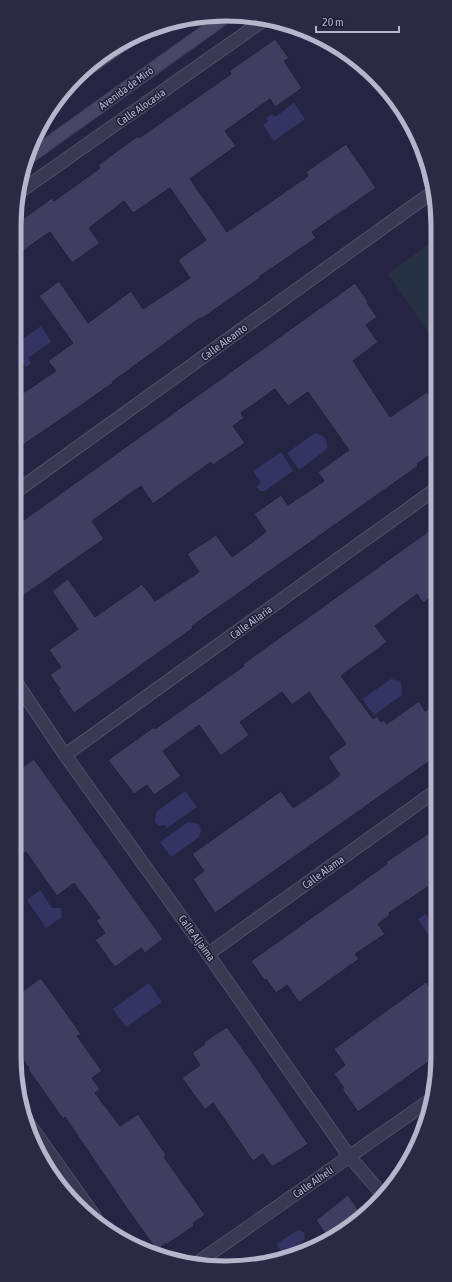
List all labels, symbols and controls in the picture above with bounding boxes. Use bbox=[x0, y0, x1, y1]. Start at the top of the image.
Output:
scale bar bbox=[316, 8, 399, 34]
text: 20 m bbox=[322, 15, 344, 29]
street label: Avenida de Miró bbox=[96, 64, 156, 112]
street label: Calle Alocasia bbox=[114, 86, 168, 128]
street label: Calle Aleanto bbox=[199, 321, 249, 363]
street label: Calle Aliaría bbox=[228, 603, 274, 641]
street label: Calle Alama bbox=[300, 853, 346, 891]
street label: Calle Aljaima bbox=[176, 913, 218, 963]
street label: Calle Alheli bbox=[291, 1164, 335, 1200]

